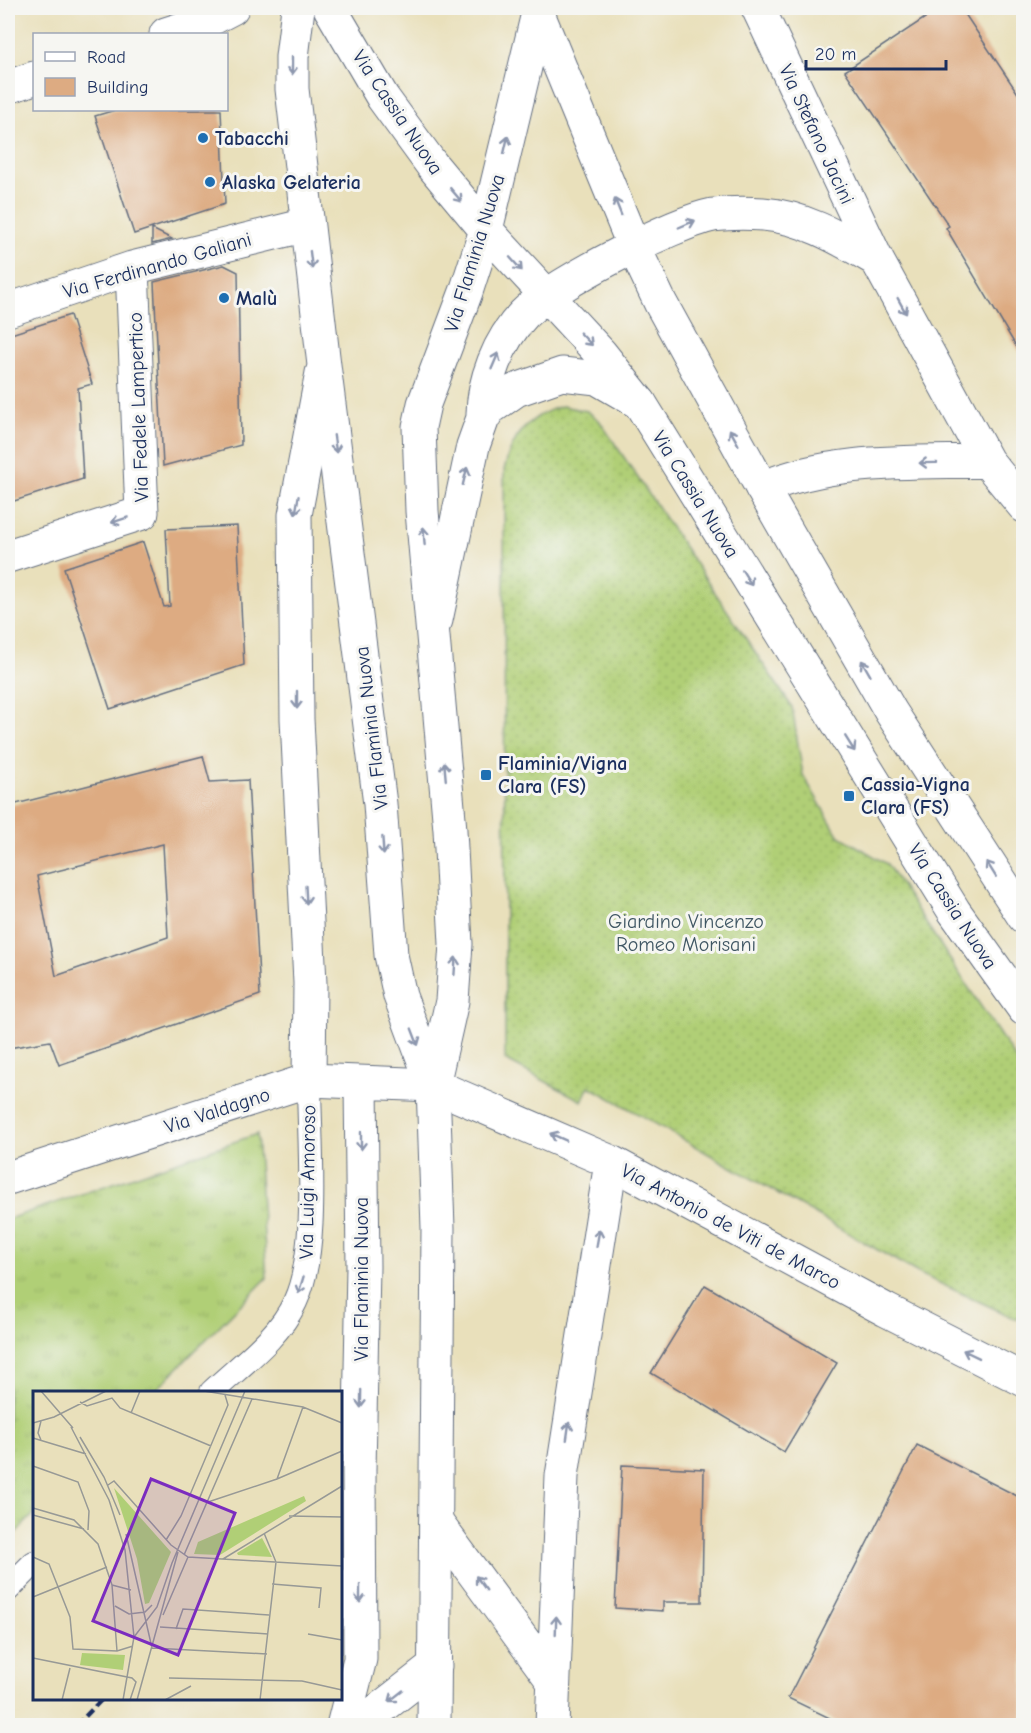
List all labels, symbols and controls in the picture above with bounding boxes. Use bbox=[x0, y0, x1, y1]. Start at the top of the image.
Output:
legend bbox=[33, 33, 228, 111]
scale bar bbox=[806, 33, 946, 71]
text: 20 m bbox=[815, 44, 856, 65]
street label: Via Cassia Nuova bbox=[347, 46, 448, 179]
text: Road bbox=[87, 47, 126, 68]
one-way arrow bbox=[286, 55, 298, 75]
street label: Via Stefano Jacini bbox=[774, 61, 859, 208]
text: Building bbox=[87, 77, 149, 98]
place label: Tabacchi bbox=[215, 127, 289, 150]
marker: Tabacchi bbox=[196, 131, 210, 145]
one-way arrow bbox=[501, 136, 513, 155]
place label: Alaska Gelateria bbox=[222, 171, 361, 194]
street label: Via Flaminia Nuova bbox=[439, 171, 509, 335]
marker: Alaska Gelateria bbox=[203, 175, 217, 189]
one-way arrow bbox=[450, 187, 463, 203]
one-way arrow bbox=[612, 198, 623, 217]
one-way arrow bbox=[678, 218, 696, 229]
street label: Via Ferdinando Galiani bbox=[60, 228, 254, 303]
one-way arrow bbox=[306, 249, 317, 269]
one-way arrow bbox=[509, 256, 523, 271]
place label: Malù bbox=[236, 287, 277, 310]
marker: Malù bbox=[217, 291, 231, 305]
one-way arrow bbox=[896, 297, 908, 314]
street label: Via Fedele Lampertico bbox=[124, 312, 153, 502]
one-way arrow bbox=[579, 331, 594, 346]
one-way arrow bbox=[490, 353, 501, 371]
street label: Via Cassia Nuova bbox=[647, 427, 744, 562]
one-way arrow bbox=[728, 429, 740, 446]
one-way arrow bbox=[329, 434, 340, 454]
one-way arrow bbox=[919, 457, 939, 469]
one-way arrow bbox=[460, 467, 472, 486]
one-way arrow bbox=[291, 495, 302, 515]
one-way arrow bbox=[111, 515, 130, 526]
one-way arrow bbox=[418, 527, 429, 547]
one-way arrow bbox=[742, 569, 754, 586]
street label: Via Flaminia Nuova bbox=[350, 645, 393, 811]
one-way arrow bbox=[860, 659, 871, 677]
one-way arrow bbox=[291, 690, 303, 710]
one-way arrow bbox=[844, 735, 856, 752]
place label: Flaminia/Vigna Clara (FS) bbox=[498, 752, 628, 798]
one-way arrow bbox=[439, 762, 450, 782]
marker: Flaminia/Vigna Clara (FS) bbox=[479, 768, 493, 782]
place label: Cassia-Vigna Clara (FS) bbox=[861, 773, 970, 819]
marker: Cassia-Vigna Clara (FS) bbox=[842, 789, 856, 803]
one-way arrow bbox=[378, 836, 389, 856]
street label: Via Cassia Nuova bbox=[903, 839, 1002, 973]
one-way arrow bbox=[984, 861, 996, 878]
one-way arrow bbox=[300, 884, 311, 904]
park label: Giardino Vincenzo Romeo Morisani bbox=[608, 910, 764, 956]
one-way arrow bbox=[449, 956, 460, 976]
one-way arrow bbox=[410, 1027, 421, 1046]
street label: Via Valdagno bbox=[161, 1083, 273, 1138]
street label: Via Luigi Amoroso bbox=[295, 1105, 320, 1259]
one-way arrow bbox=[355, 1131, 367, 1151]
one-way arrow bbox=[549, 1131, 567, 1143]
street label: Via Antonio de Viti de Marco bbox=[617, 1159, 844, 1294]
street label: Via Flaminia Nuova bbox=[350, 1197, 373, 1361]
one-way arrow bbox=[593, 1229, 604, 1248]
one-way arrow bbox=[295, 1275, 306, 1294]
one-way arrow bbox=[963, 1348, 980, 1360]
one-way arrow bbox=[355, 1389, 366, 1409]
inset map bbox=[33, 1391, 342, 1700]
one-way arrow bbox=[562, 1421, 573, 1441]
one-way arrow bbox=[475, 1576, 487, 1592]
one-way arrow bbox=[354, 1584, 365, 1604]
one-way arrow bbox=[550, 1616, 561, 1636]
one-way arrow bbox=[388, 1689, 404, 1702]

